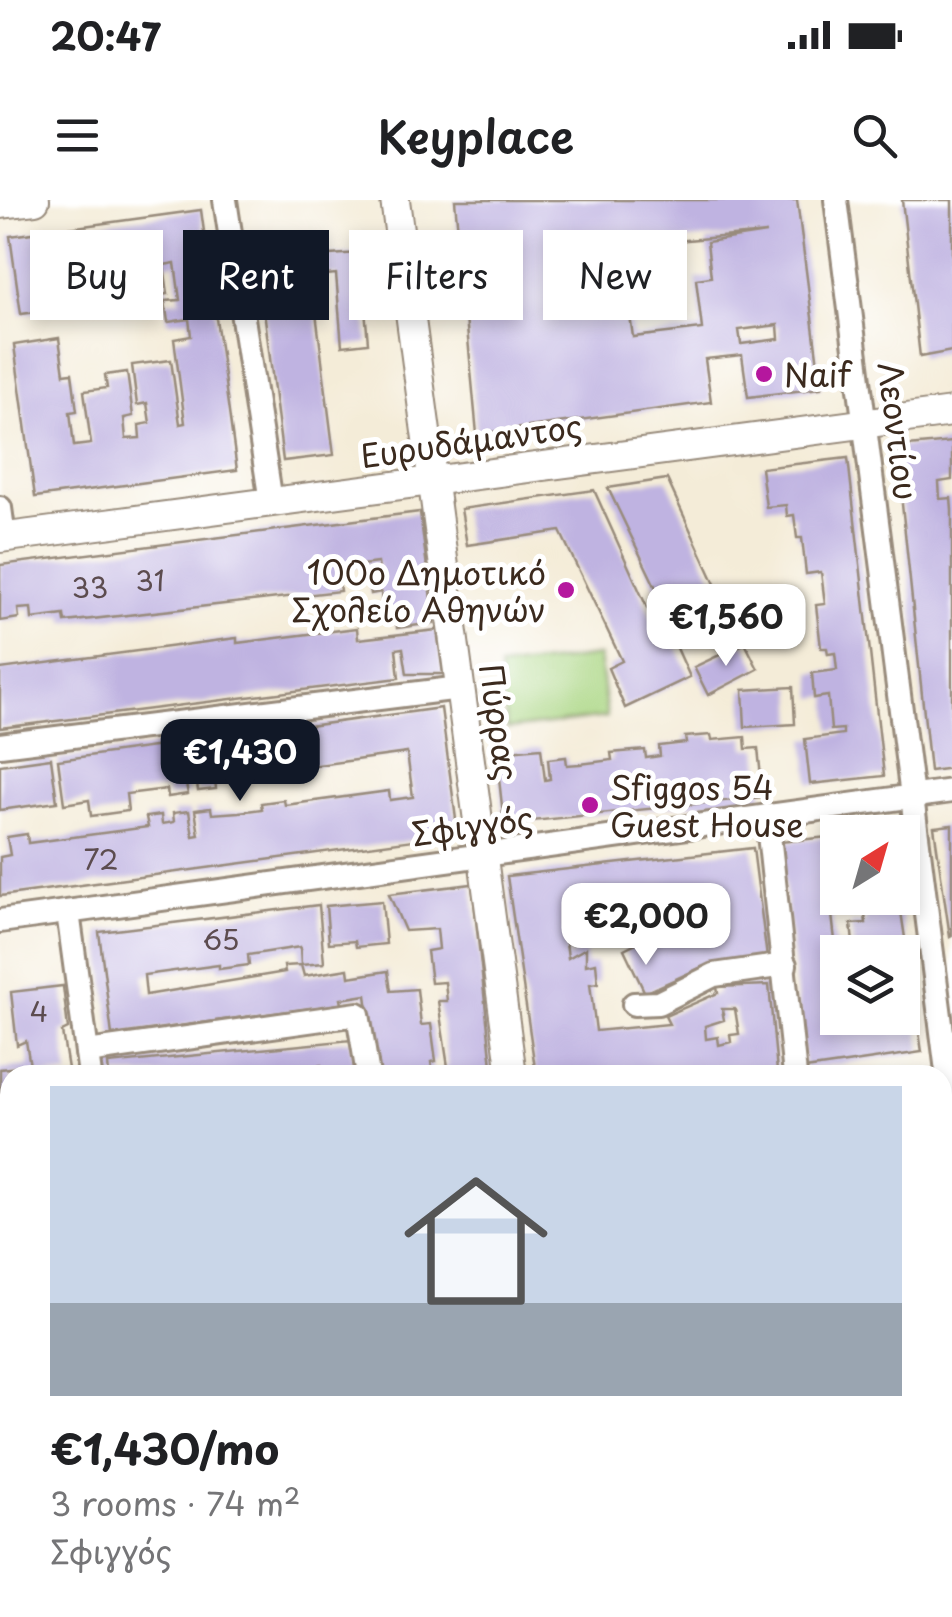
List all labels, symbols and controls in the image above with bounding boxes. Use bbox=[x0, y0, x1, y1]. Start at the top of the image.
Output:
text: 20:47 bbox=[50, 7, 161, 64]
text: Keyplace bbox=[378, 101, 574, 169]
icon: menu bbox=[50, 108, 105, 163]
icon: search bbox=[847, 108, 902, 163]
chip: Buy bbox=[30, 230, 163, 320]
chip: Rent bbox=[183, 230, 329, 320]
chip: Filters bbox=[349, 230, 523, 320]
chip: New bbox=[543, 230, 687, 320]
place label: Naif bbox=[784, 350, 853, 398]
street label: Λεοντίου bbox=[867, 359, 931, 503]
marker: Naif bbox=[753, 363, 775, 385]
street label: Ευρυδάμαντος bbox=[357, 401, 585, 479]
place label: 100ο Δημοτικό Σχολείο Αθηνών bbox=[291, 548, 546, 633]
house number: 31 bbox=[135, 558, 165, 601]
house number: 33 bbox=[72, 565, 108, 608]
marker: 100ο Δημοτικό Σχολείο Αθηνών bbox=[555, 579, 577, 601]
pin: €1,560 bbox=[645, 584, 807, 669]
text: €1,560 bbox=[669, 592, 783, 640]
street label: Πύρρας bbox=[468, 660, 532, 784]
pin: €1,430 bbox=[159, 719, 321, 804]
text: €1,430 bbox=[183, 727, 297, 775]
place label: Sfiggos 54 Guest House bbox=[610, 763, 804, 848]
street label: Σφιγγός bbox=[408, 793, 536, 857]
marker: Sfiggos 54 Guest House bbox=[579, 794, 601, 816]
north arrow bbox=[820, 815, 920, 915]
map controls bbox=[820, 815, 920, 1035]
house number: 72 bbox=[83, 837, 119, 880]
pin: €2,000 bbox=[565, 883, 727, 968]
text: €2,000 bbox=[583, 891, 709, 939]
house number: 65 bbox=[203, 917, 240, 960]
button: layers bbox=[820, 935, 920, 1035]
house number: 4 bbox=[30, 989, 48, 1032]
icon: home bbox=[386, 1151, 566, 1331]
text: €1,430/mo bbox=[50, 1416, 279, 1479]
text: 3 rooms · 74 m² bbox=[50, 1479, 300, 1527]
text: Σφιγγός bbox=[50, 1527, 172, 1575]

